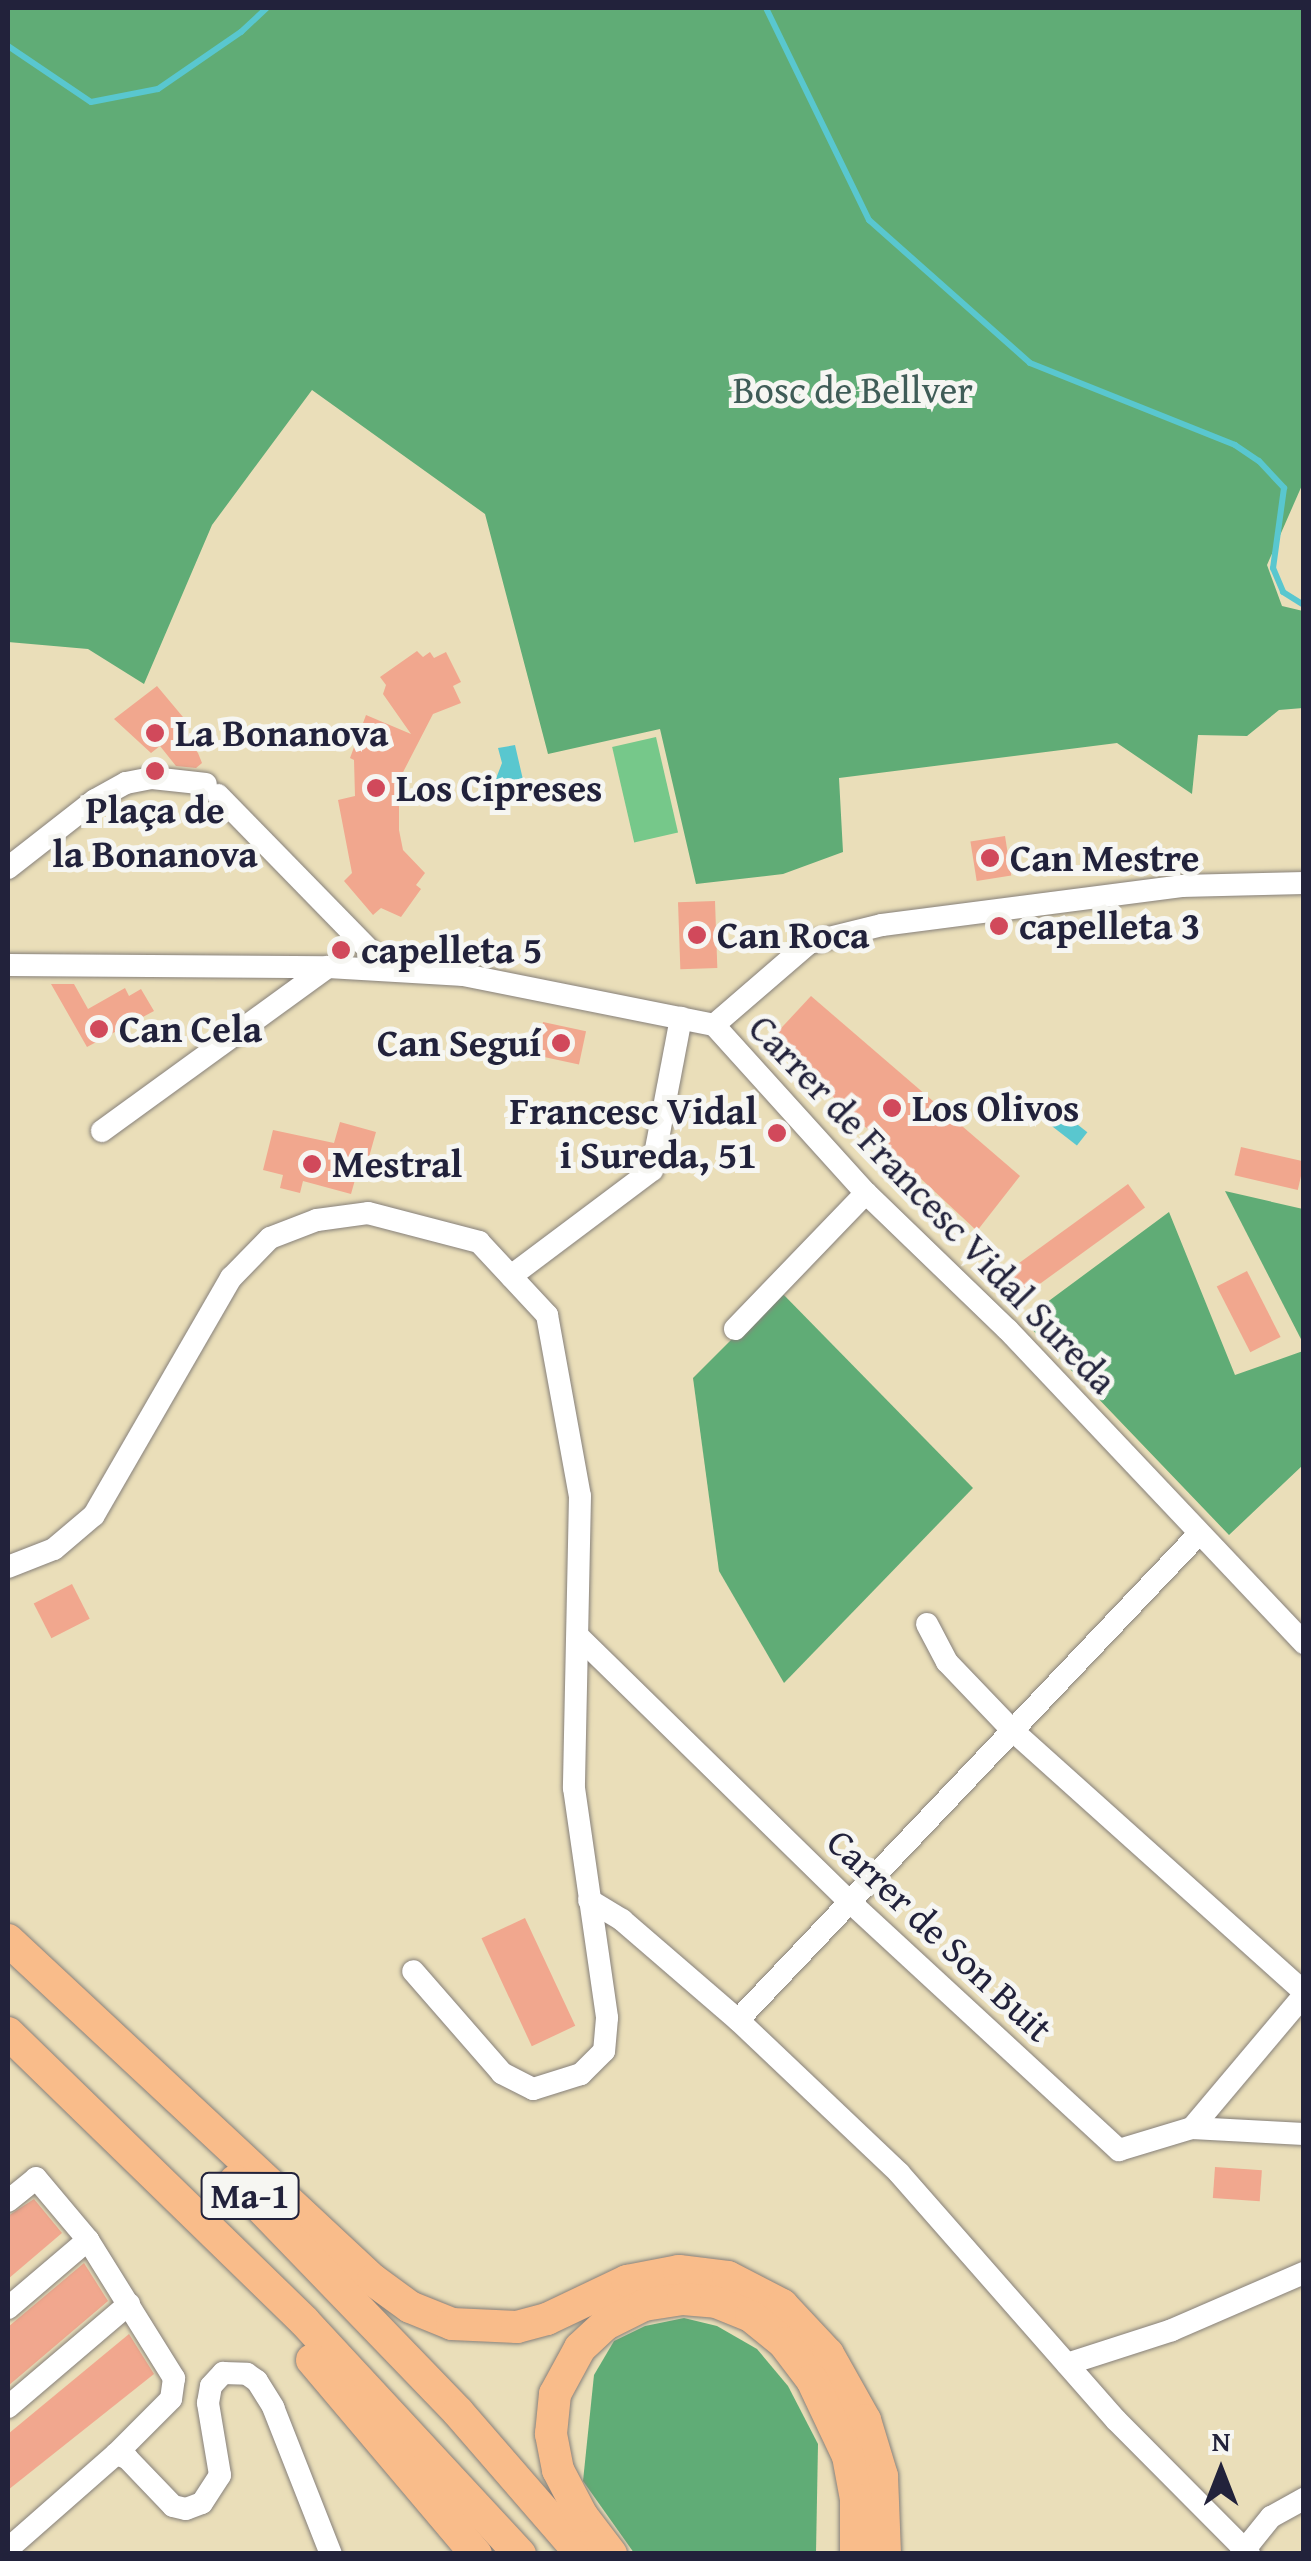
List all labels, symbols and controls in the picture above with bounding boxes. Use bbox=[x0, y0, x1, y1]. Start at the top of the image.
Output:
park label: Bosc de Bellver bbox=[733, 367, 973, 413]
place label: La Bonanova bbox=[175, 710, 388, 756]
marker: La Bonanova bbox=[144, 722, 166, 744]
marker: Plaça de la Bonanova bbox=[144, 760, 166, 782]
place label: Los Cipreses bbox=[396, 765, 602, 811]
marker: Los Cipreses bbox=[365, 777, 387, 799]
place label: Plaça de la Bonanova bbox=[52, 787, 258, 876]
place label: Can Mestre bbox=[1010, 835, 1199, 881]
marker: Can Mestre bbox=[979, 847, 1001, 869]
place label: capelleta 3 bbox=[1019, 903, 1200, 949]
place label: Can Roca bbox=[717, 912, 870, 958]
marker: capelleta 3 bbox=[988, 915, 1010, 937]
marker: Can Roca bbox=[686, 924, 708, 946]
place label: capelleta 5 bbox=[361, 927, 542, 973]
marker: capelleta 5 bbox=[330, 939, 352, 961]
street label: Carrer de Francesc Vidal Sureda bbox=[740, 1005, 1126, 1403]
place label: Can Cela bbox=[119, 1006, 262, 1052]
marker: Can Cela bbox=[88, 1018, 110, 1040]
place label: Can Seguí bbox=[377, 1020, 541, 1066]
marker: Can Seguí bbox=[550, 1032, 572, 1054]
place label: Los Olivos bbox=[912, 1085, 1079, 1131]
place label: Francesc Vidal i Sureda, 51 bbox=[510, 1088, 757, 1178]
marker: Los Olivos bbox=[881, 1097, 903, 1119]
marker: Francesc Vidal i Sureda, 51 bbox=[766, 1122, 788, 1144]
place label: Mestral bbox=[332, 1141, 462, 1187]
marker: Mestral bbox=[301, 1153, 323, 1175]
street label: Carrer de Son Buit bbox=[818, 1819, 1062, 2051]
road number: Ma-1 bbox=[200, 2166, 300, 2226]
text: N bbox=[1212, 2420, 1230, 2461]
north arrow bbox=[1171, 2421, 1271, 2521]

